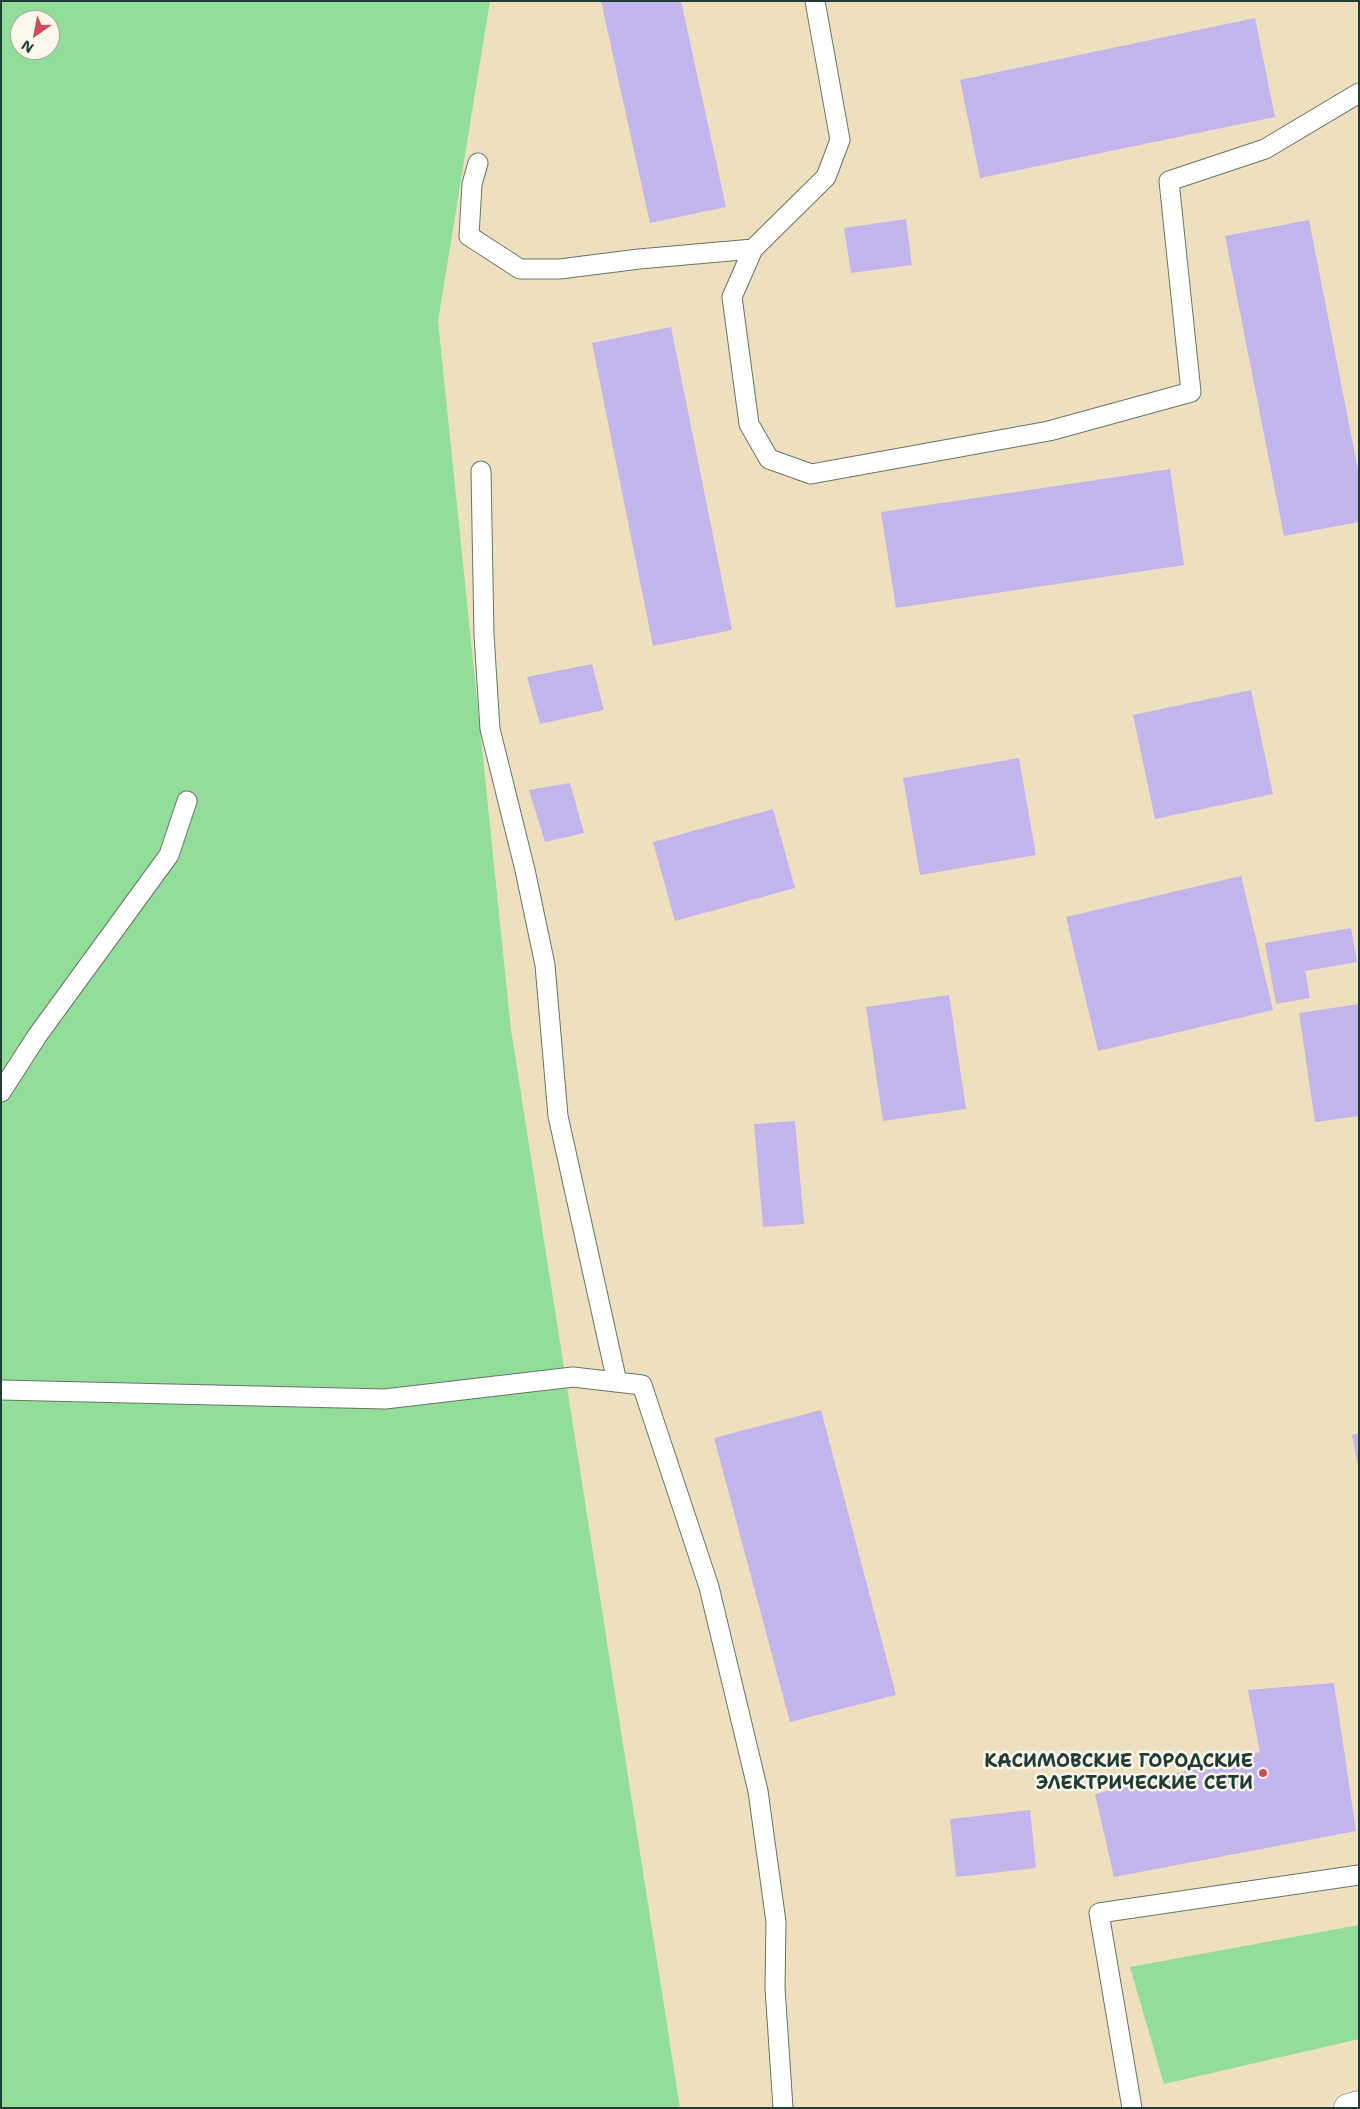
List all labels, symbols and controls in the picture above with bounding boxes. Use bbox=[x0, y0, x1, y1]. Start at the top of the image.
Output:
north arrow bbox=[10, 10, 60, 60]
text: N bbox=[18, 36, 37, 57]
place label: КАСИМОВСКИЕ ГОРОДСКИЕ ЭЛЕКТРИЧЕСКИЕ СЕТИ bbox=[984, 1751, 1253, 1795]
marker: КАСИМОВСКИЕ ГОРОДСКИЕ ЭЛЕКТРИЧЕСКИЕ СЕТИ bbox=[1257, 1767, 1269, 1779]

